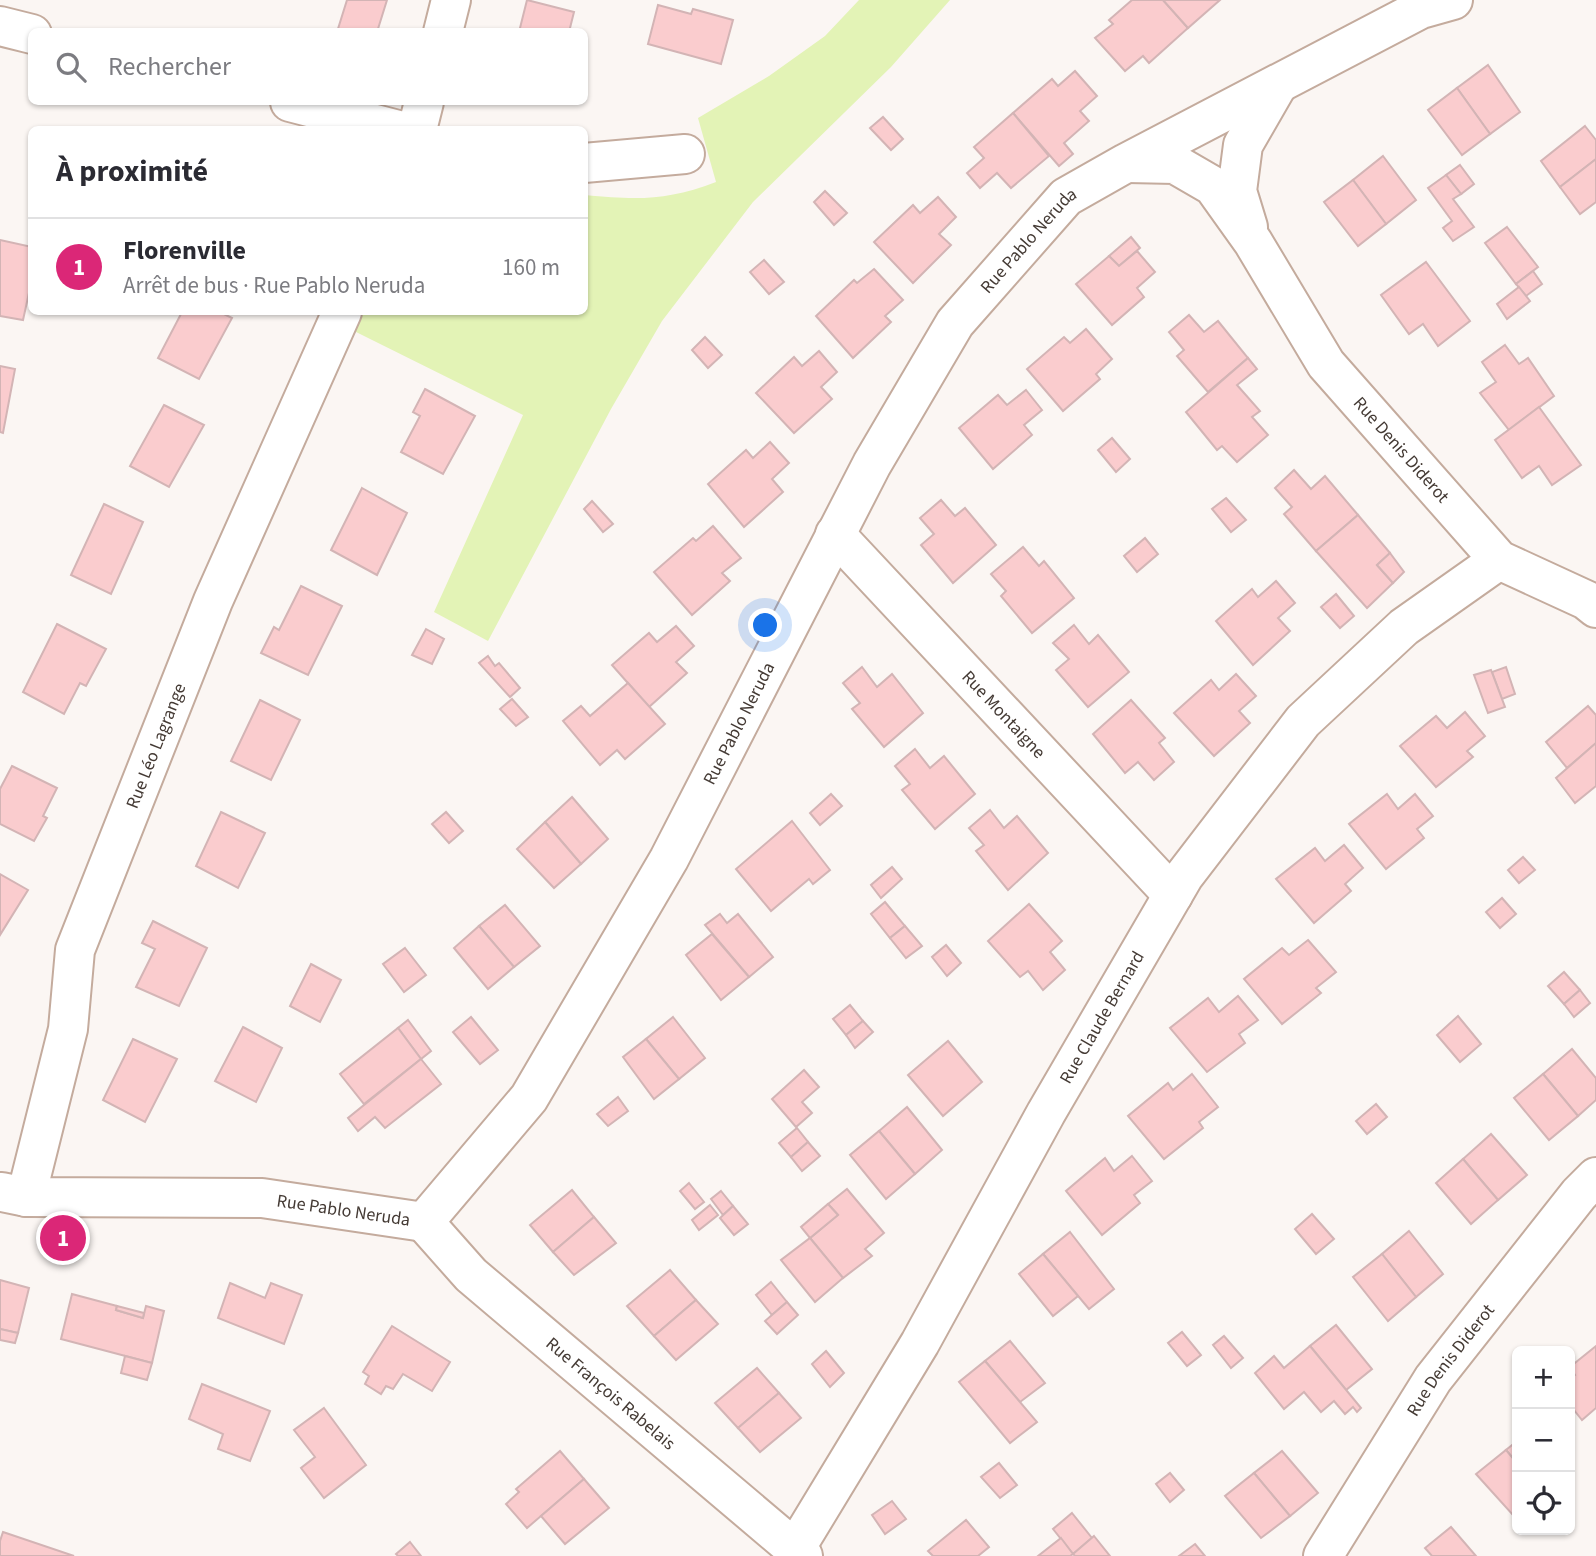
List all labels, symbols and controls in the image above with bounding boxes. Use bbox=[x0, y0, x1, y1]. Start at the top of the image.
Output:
search box bbox=[28, 28, 588, 105]
icon: search bbox=[52, 48, 90, 86]
text: Rechercher bbox=[108, 48, 231, 85]
text: À proximité bbox=[56, 150, 208, 193]
street label: Rue Pablo Neruda bbox=[975, 182, 1081, 299]
text: Florenville bbox=[123, 232, 246, 269]
text: 1 bbox=[73, 251, 85, 284]
text: 160 m bbox=[502, 251, 560, 284]
text: Arrêt de bus · Rue Pablo Neruda bbox=[123, 269, 425, 302]
street label: Rue Denis Diderot bbox=[1347, 391, 1455, 508]
your location bbox=[748, 608, 782, 642]
street label: Rue Pablo Neruda bbox=[697, 658, 781, 789]
street label: Rue Montaigne bbox=[956, 665, 1051, 764]
street label: Rue Léo Lagrange bbox=[120, 680, 192, 812]
street label: Rue Claude Bernard bbox=[1054, 947, 1151, 1088]
street label: Rue Pablo Neruda bbox=[275, 1188, 412, 1233]
pin: 1 bbox=[40, 1212, 86, 1264]
street label: Rue Denis Diderot bbox=[1401, 1299, 1501, 1421]
street label: Rue François Rabelais bbox=[540, 1332, 681, 1456]
map controls bbox=[1512, 1346, 1575, 1535]
button: + bbox=[1512, 1346, 1575, 1409]
button: − bbox=[1512, 1409, 1575, 1472]
button: locate bbox=[1512, 1472, 1575, 1535]

